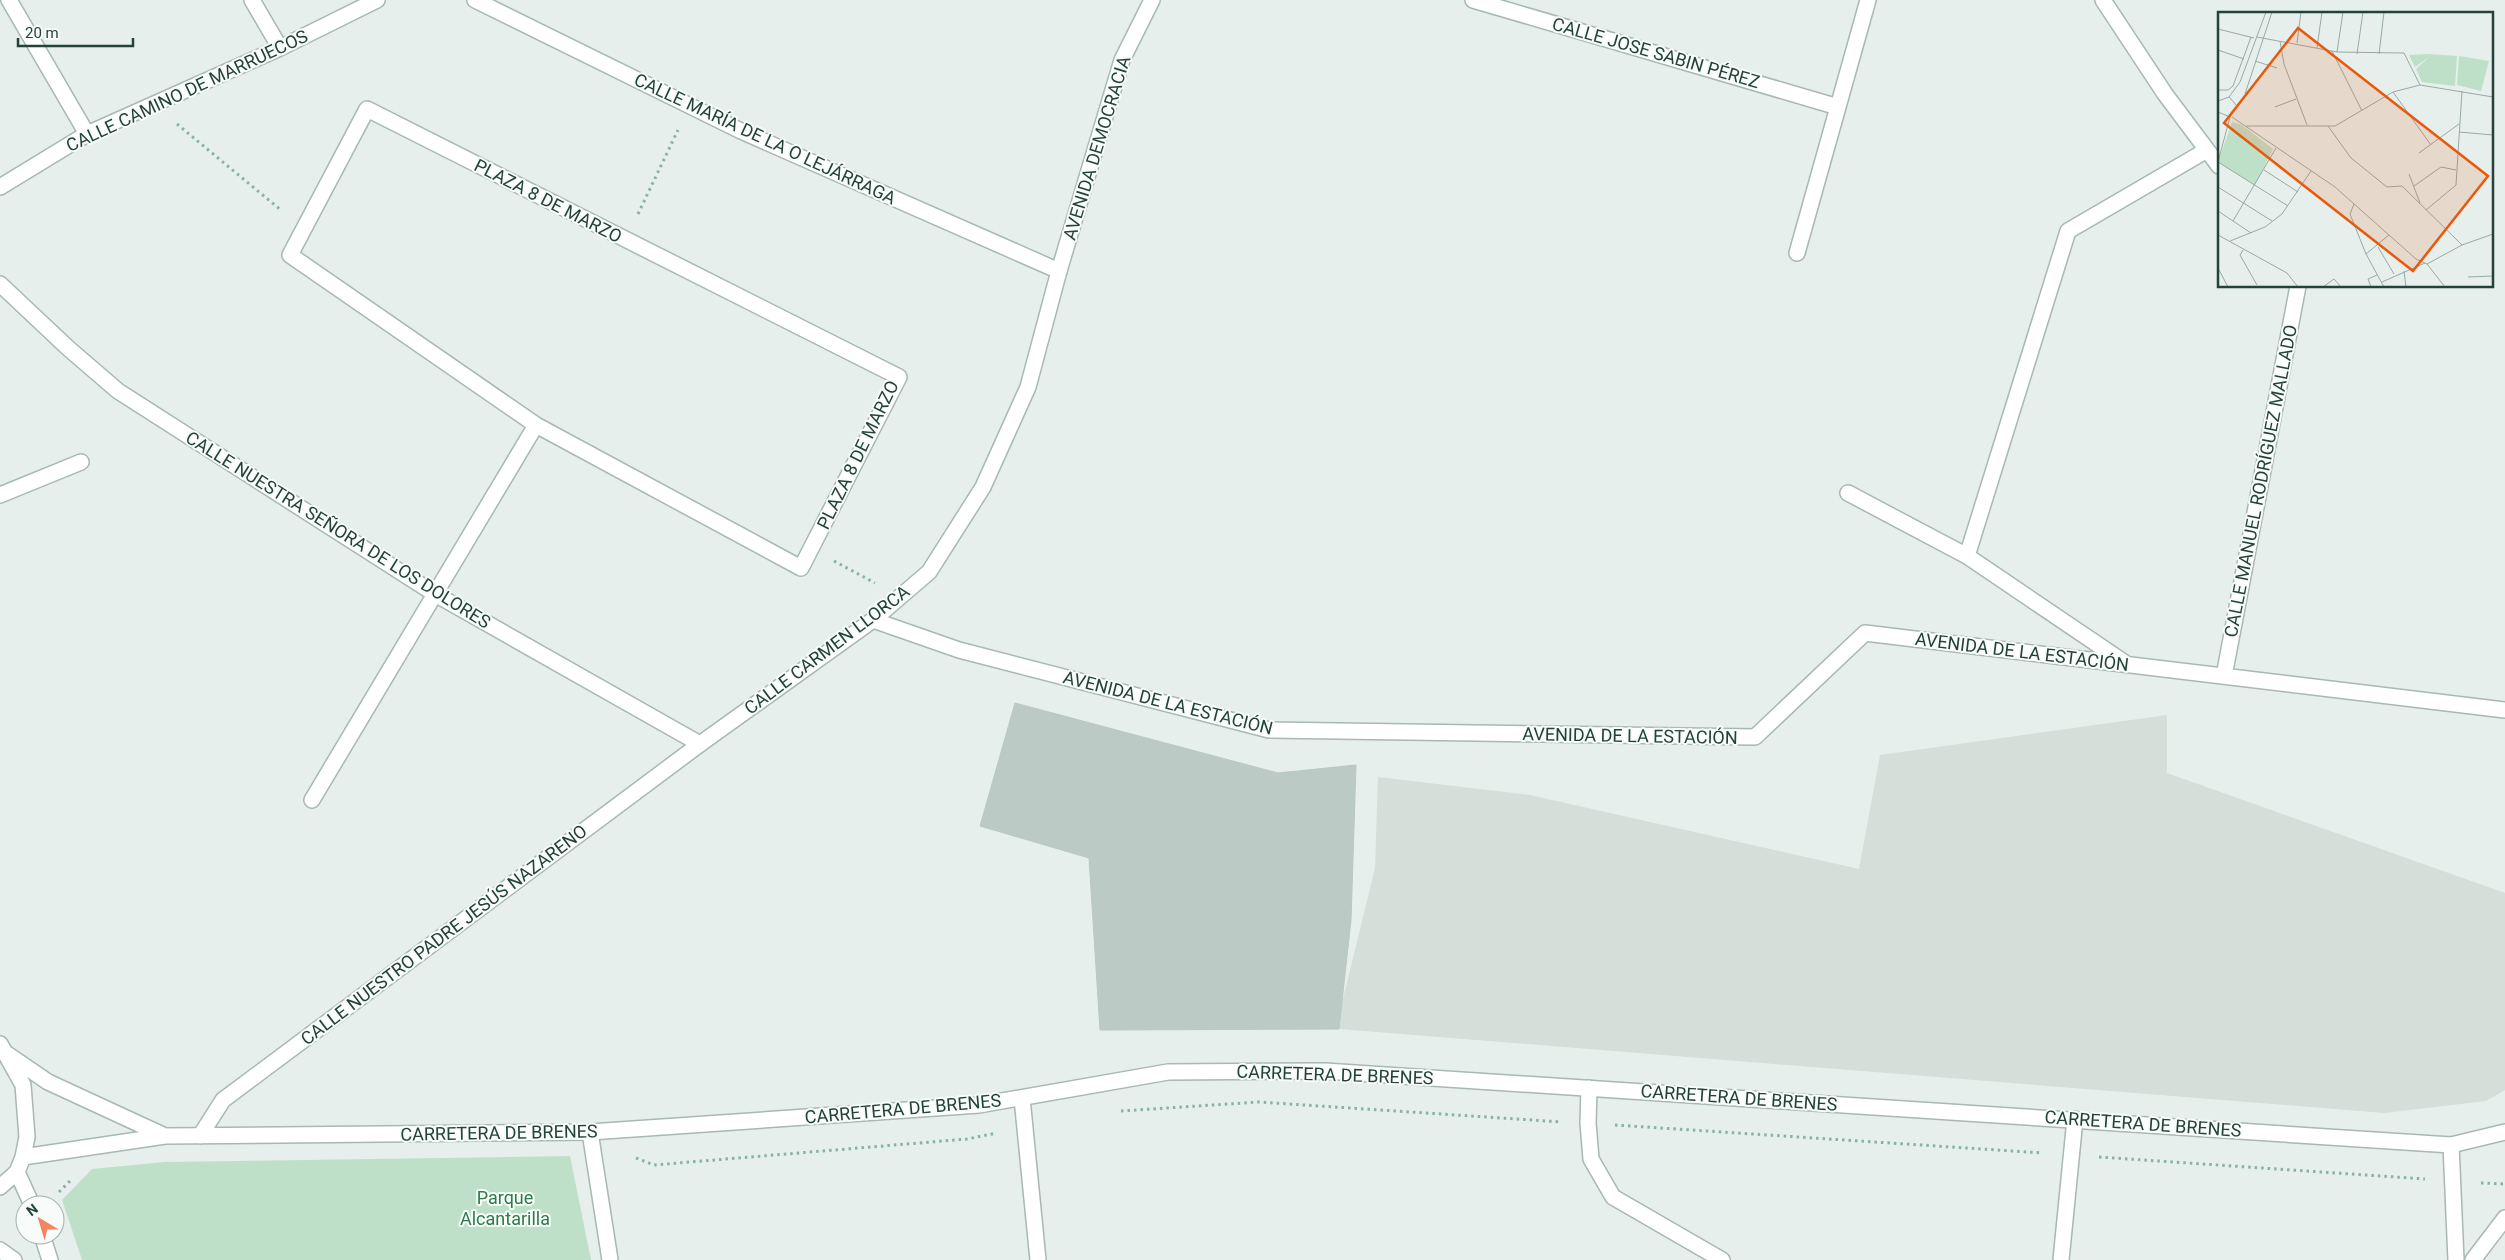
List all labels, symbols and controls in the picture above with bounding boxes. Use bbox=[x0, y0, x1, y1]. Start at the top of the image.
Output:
inset map bbox=[2218, 12, 2492, 288]
street label: CALLE JOSE SABIN PÉREZ bbox=[1550, 13, 1762, 92]
scale bar bbox=[18, 15, 132, 47]
text: 20 m bbox=[25, 24, 59, 42]
street label: CALLE CAMINO DE MARRUECOS bbox=[63, 25, 311, 156]
street label: AVENIDA DEMOCRACIA bbox=[1059, 53, 1135, 242]
street label: CALLE MARÍA DE LA O LEJÁRRAGA bbox=[631, 69, 900, 209]
street label: PLAZA 8 DE MARZO bbox=[471, 154, 626, 247]
street label: CALLE MANUEL RODRÍGUEZ MALLADO bbox=[2220, 323, 2301, 639]
street label: PLAZA 8 DE MARZO bbox=[812, 377, 903, 533]
street label: CALLE NUESTRA SEÑORA DE LOS DOLORES bbox=[182, 427, 495, 633]
street label: CALLE CARMEN LLORCA bbox=[740, 581, 914, 718]
street label: AVENIDA DE LA ESTACIÓN bbox=[1914, 628, 2130, 675]
street label: AVENIDA DE LA ESTACIÓN bbox=[1061, 666, 1275, 739]
street label: AVENIDA DE LA ESTACIÓN bbox=[1522, 723, 1738, 748]
street label: CALLE NUESTRO PADRE JESÚS NAZARENO bbox=[297, 820, 591, 1049]
street label: CARRETERA DE BRENES bbox=[1236, 1061, 1434, 1088]
street label: CARRETERA DE BRENES bbox=[1640, 1080, 1838, 1115]
street label: CARRETERA DE BRENES bbox=[804, 1089, 1002, 1128]
street label: CARRETERA DE BRENES bbox=[2044, 1106, 2242, 1141]
street label: CARRETERA DE BRENES bbox=[400, 1120, 598, 1145]
park label: Parque Alcantarilla bbox=[460, 1187, 550, 1229]
north arrow bbox=[15, 1195, 65, 1245]
text: N bbox=[23, 1200, 41, 1219]

